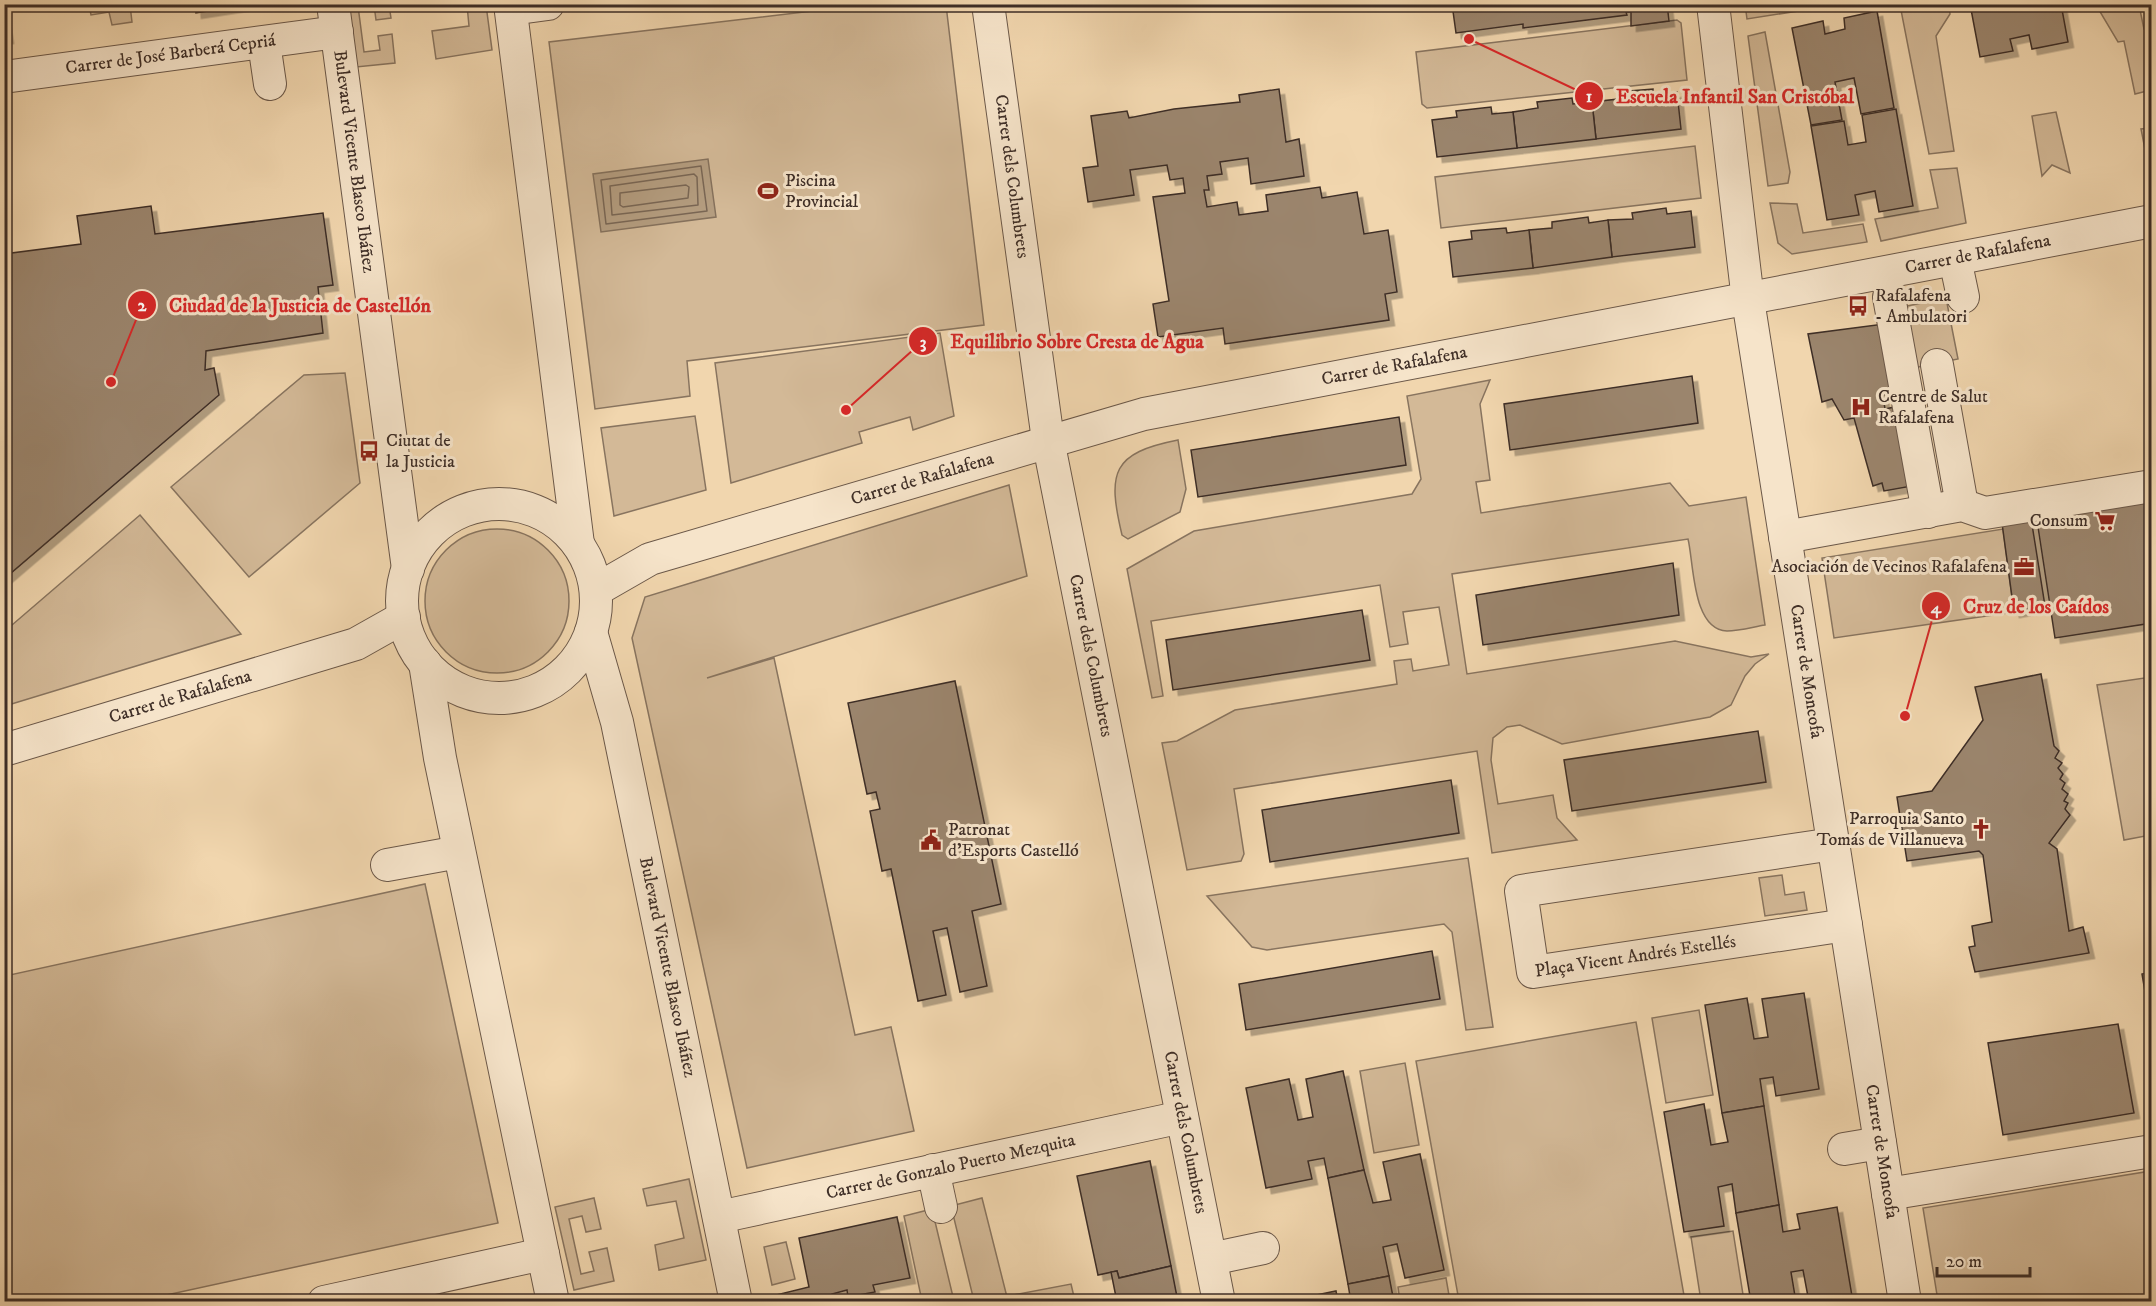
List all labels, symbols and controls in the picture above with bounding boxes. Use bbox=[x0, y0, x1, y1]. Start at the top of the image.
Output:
street label: Carrer de José Barberá Cepriá bbox=[64, 29, 277, 80]
street label: Bulevard Vicente Blasco Ibáñez bbox=[328, 49, 380, 275]
callout: Escuela Infantil San Cristóbal bbox=[1574, 77, 1866, 115]
text: Escuela Infantil San Cristóbal bbox=[1616, 85, 1855, 110]
text: 1 bbox=[1586, 86, 1593, 108]
street label: Carrer dels Columbrets bbox=[990, 93, 1034, 260]
place label: Piscina Provincial bbox=[785, 170, 859, 213]
sports icon: Piscina Provincial bbox=[756, 179, 780, 203]
street label: Carrer de Rafalafena bbox=[1903, 230, 2053, 279]
place label: Rafalafena - Ambulatori bbox=[1875, 285, 1967, 328]
callout: Ciudad de la Justicia de Castellón bbox=[127, 286, 443, 324]
text: Ciudad de la Justicia de Castellón bbox=[169, 294, 432, 319]
bus stop icon: Rafalafena - Ambulatori bbox=[1846, 294, 1870, 318]
text: 2 bbox=[138, 295, 148, 317]
callout: Equilibrio Sobre Cresta de Agua bbox=[908, 322, 1216, 360]
text: Equilibrio Sobre Cresta de Agua bbox=[950, 330, 1204, 355]
text: 3 bbox=[920, 332, 927, 354]
street label: Carrer de Rafalafena bbox=[1320, 341, 1469, 391]
place label: Centre de Salut Rafalafena bbox=[1878, 386, 1988, 429]
hospital icon: Centre de Salut Rafalafena bbox=[1849, 395, 1873, 419]
place label: Ciutat de la Justicia bbox=[386, 430, 455, 473]
bus stop icon: Ciutat de la Justicia bbox=[357, 439, 381, 463]
street label: Carrer de Rafalafena bbox=[848, 448, 997, 510]
supermarket icon: Consum bbox=[2093, 509, 2117, 533]
place label: Consum bbox=[2030, 510, 2088, 532]
office icon: Asociación de Vecinos Rafalafena bbox=[2012, 555, 2036, 579]
place label: Asociación de Vecinos Rafalafena bbox=[1772, 556, 2007, 578]
street label: Carrer dels Columbrets bbox=[1064, 572, 1118, 739]
callout: Cruz de los Caídos bbox=[1921, 587, 2121, 625]
text: Cruz de los Caídos bbox=[1963, 595, 2109, 620]
text: 4 bbox=[1930, 597, 1942, 619]
street label: Carrer de Moncofa bbox=[1785, 603, 1828, 740]
street label: Carrer de Rafalafena bbox=[106, 665, 254, 729]
place label: Parroquia Santo Tomás de Villanueva bbox=[1817, 808, 1964, 851]
church icon: Parroquia Santo Tomás de Villanueva bbox=[1969, 817, 1993, 841]
place label: Patronat d'Esports Castelló bbox=[948, 819, 1079, 862]
public building icon: Patronat d'Esports Castelló bbox=[919, 828, 943, 852]
street label: Bulevard Vicente Blasco Ibáñez bbox=[634, 855, 701, 1080]
street label: Plaça Vicent Andrés Estellés bbox=[1533, 931, 1737, 983]
street label: Carrer dels Columbrets bbox=[1158, 1049, 1212, 1216]
street label: Carrer de Moncofa bbox=[1860, 1083, 1903, 1221]
street label: Carrer de Gonzalo Puerto Mezquita bbox=[824, 1129, 1078, 1205]
scale bar bbox=[1937, 1240, 2030, 1278]
text: 20 m bbox=[1946, 1251, 1982, 1273]

